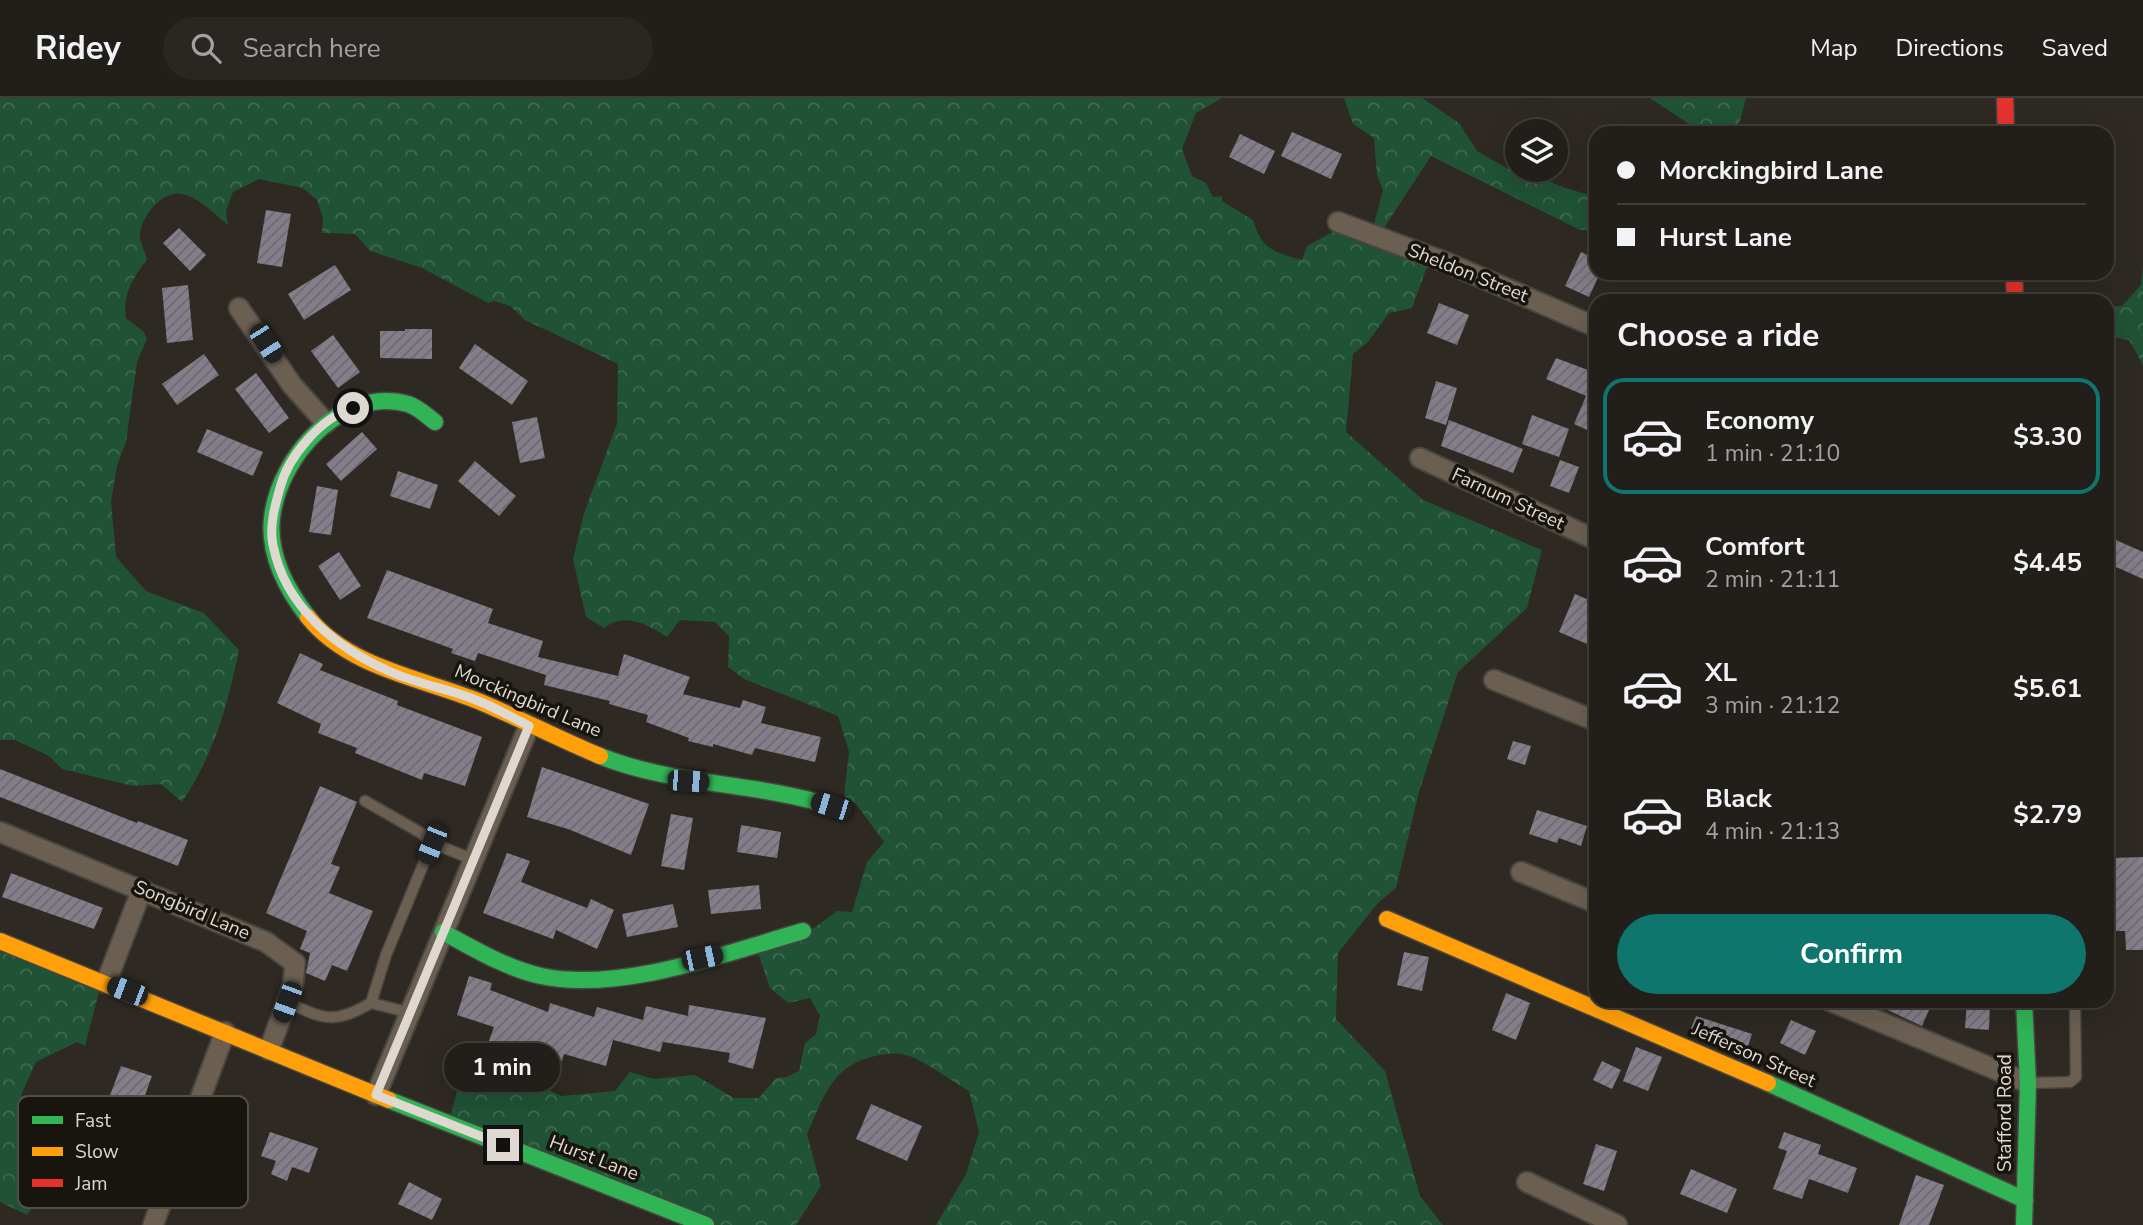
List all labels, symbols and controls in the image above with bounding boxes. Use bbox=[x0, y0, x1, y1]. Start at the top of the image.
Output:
search box bbox=[163, 17, 653, 80]
text: Ridey bbox=[35, 26, 121, 71]
icon: search bbox=[187, 29, 225, 67]
text: Search here bbox=[243, 31, 381, 66]
text: Map bbox=[1810, 32, 1857, 64]
text: Directions bbox=[1895, 32, 2004, 64]
text: Saved bbox=[2042, 32, 2108, 64]
map controls bbox=[1505, 119, 1568, 182]
button: layers bbox=[1505, 119, 1568, 182]
text: Morckingbird Lane bbox=[1659, 153, 1883, 188]
text: Hurst Lane bbox=[1659, 220, 1792, 255]
street label: Sheldon Street bbox=[1404, 237, 1532, 309]
text: Choose a ride bbox=[1617, 314, 1819, 357]
car bbox=[246, 320, 287, 366]
route start bbox=[337, 392, 369, 424]
text: Economy bbox=[1705, 403, 1814, 438]
icon: car bbox=[1621, 405, 1684, 468]
text: $3.30 bbox=[2013, 419, 2082, 454]
text: 1 min · 21:10 bbox=[1705, 438, 1840, 469]
street label: Farnum Street bbox=[1448, 462, 1569, 537]
text: Comfort bbox=[1705, 529, 1805, 564]
icon: car bbox=[1621, 531, 1684, 594]
text: $4.45 bbox=[2013, 545, 2082, 580]
text: 2 min · 21:11 bbox=[1705, 564, 1840, 595]
text: XL bbox=[1705, 655, 1737, 690]
icon: car bbox=[1621, 657, 1684, 720]
street label: Morckingbird Lane bbox=[450, 658, 606, 744]
text: $5.61 bbox=[2013, 671, 2082, 706]
text: 3 min · 21:12 bbox=[1705, 690, 1840, 721]
car bbox=[667, 769, 710, 793]
text: Black bbox=[1705, 781, 1772, 816]
icon: car bbox=[1621, 783, 1684, 846]
car bbox=[808, 790, 855, 822]
text: $2.79 bbox=[2013, 797, 2082, 832]
text: 4 min · 21:13 bbox=[1705, 816, 1840, 847]
car bbox=[415, 821, 450, 867]
street label: Songbird Lane bbox=[130, 874, 254, 946]
button: Confirm bbox=[1617, 914, 2086, 994]
car bbox=[680, 943, 725, 973]
car bbox=[104, 974, 151, 1008]
car bbox=[270, 979, 305, 1025]
street label: Jefferson Street bbox=[1687, 1016, 1820, 1094]
callout: 1 min bbox=[445, 1044, 561, 1093]
text: 1 min bbox=[472, 1052, 532, 1083]
street label: Stafford Road bbox=[1992, 1054, 2018, 1172]
legend bbox=[18, 1096, 248, 1208]
text: Fast bbox=[75, 1108, 111, 1134]
route end bbox=[487, 1129, 519, 1161]
street label: Hurst Lane bbox=[546, 1129, 642, 1187]
text: Slow bbox=[75, 1139, 119, 1165]
text: Jam bbox=[74, 1171, 108, 1197]

